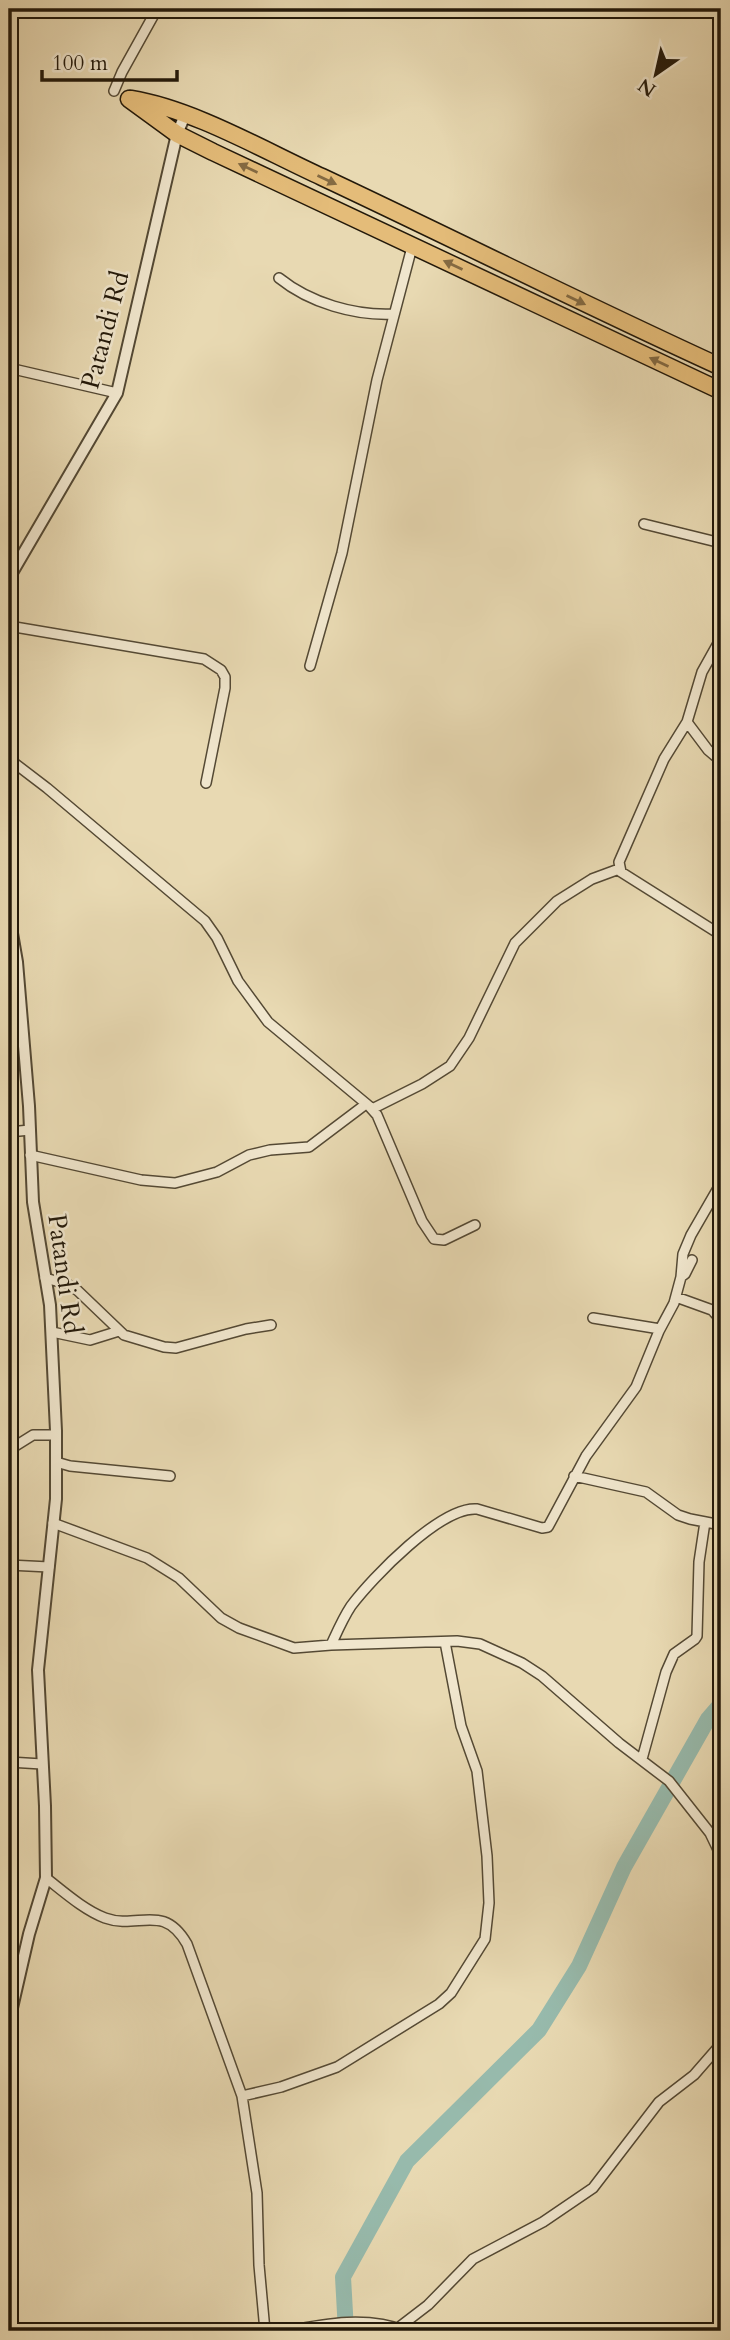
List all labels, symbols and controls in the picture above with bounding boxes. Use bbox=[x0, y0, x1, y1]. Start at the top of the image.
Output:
scale bar bbox=[42, 38, 177, 82]
north arrow bbox=[622, 38, 692, 108]
text: 100 m bbox=[52, 49, 108, 78]
text: N bbox=[633, 72, 661, 103]
one-way arrow bbox=[238, 162, 258, 174]
one-way arrow bbox=[317, 174, 337, 185]
one-way arrow bbox=[443, 259, 464, 270]
street label: Patandi Rd bbox=[72, 267, 138, 393]
one-way arrow bbox=[566, 294, 586, 306]
one-way arrow bbox=[649, 356, 670, 367]
street label: Patandi Rd bbox=[39, 1212, 91, 1336]

